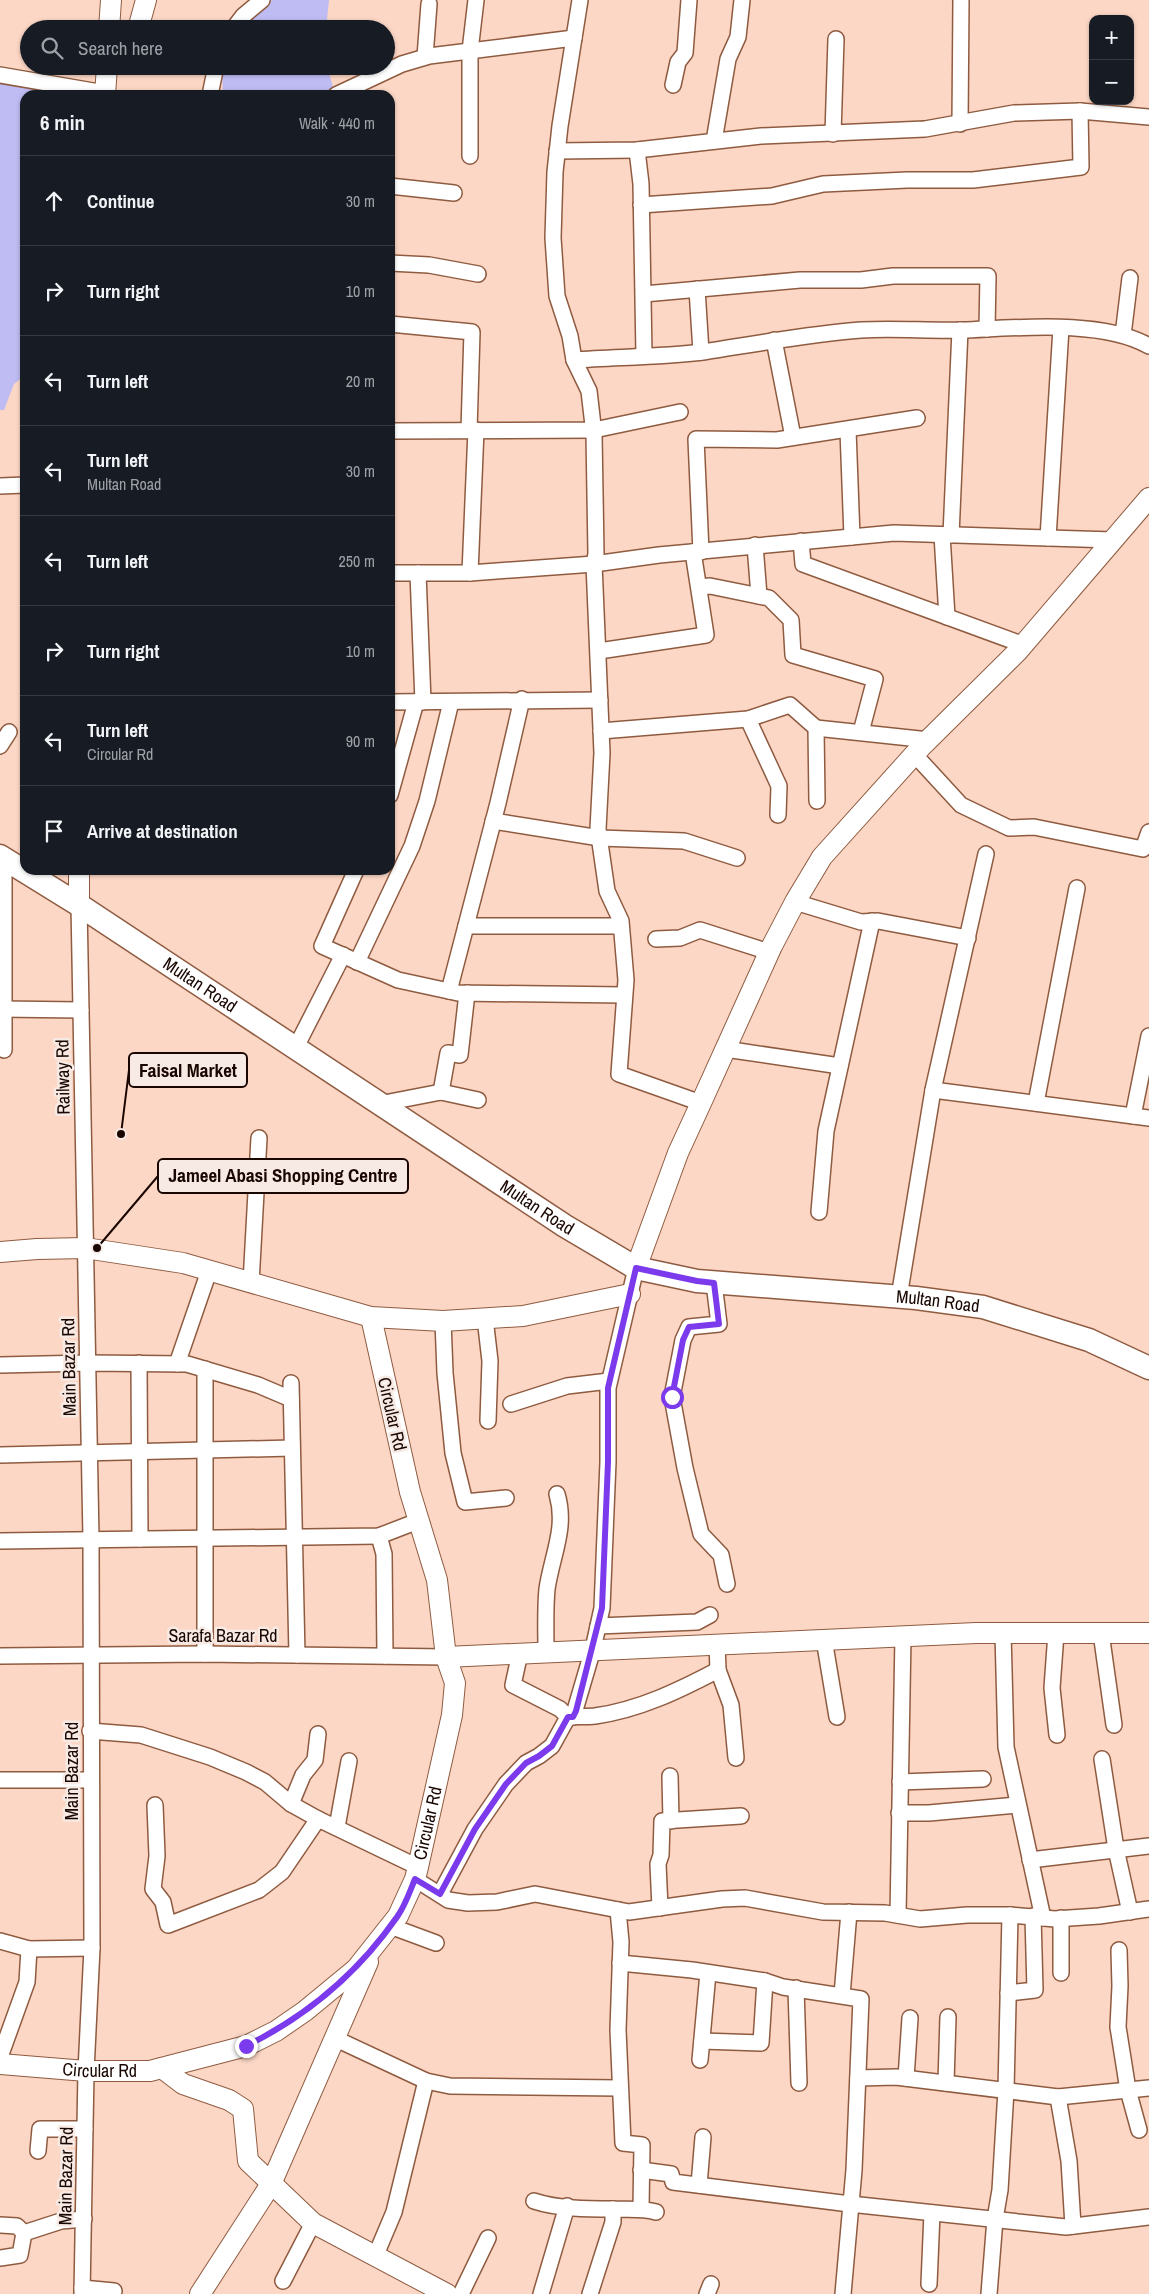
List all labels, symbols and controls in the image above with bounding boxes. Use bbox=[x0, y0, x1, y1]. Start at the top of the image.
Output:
map controls bbox=[1089, 15, 1134, 105]
button: + bbox=[1089, 15, 1134, 60]
search box bbox=[20, 20, 395, 75]
icon: search bbox=[38, 34, 66, 62]
text: Search here bbox=[78, 35, 163, 61]
button: − bbox=[1089, 60, 1134, 105]
text: 6 min bbox=[40, 108, 85, 137]
text: Walk · 440 m bbox=[299, 112, 375, 134]
icon: ahead bbox=[40, 187, 68, 215]
text: Continue bbox=[87, 188, 155, 214]
text: 30 m bbox=[346, 190, 375, 212]
icon: right bbox=[40, 277, 68, 305]
text: Turn right bbox=[87, 278, 159, 304]
text: 10 m bbox=[346, 280, 375, 302]
icon: left bbox=[40, 367, 68, 395]
text: Turn left bbox=[87, 368, 148, 394]
text: 20 m bbox=[346, 370, 375, 392]
text: Turn left bbox=[87, 447, 148, 473]
icon: left bbox=[40, 457, 68, 485]
text: 30 m bbox=[346, 460, 375, 482]
text: Multan Road bbox=[87, 473, 161, 495]
icon: left bbox=[40, 547, 68, 575]
text: Turn left bbox=[87, 548, 148, 574]
text: 250 m bbox=[339, 550, 375, 572]
icon: right bbox=[40, 637, 68, 665]
text: Turn right bbox=[87, 638, 159, 664]
text: 10 m bbox=[346, 640, 375, 662]
text: Turn left bbox=[87, 717, 148, 743]
icon: left bbox=[40, 727, 68, 755]
text: 90 m bbox=[346, 730, 375, 752]
text: Circular Rd bbox=[87, 743, 153, 765]
icon: arrive bbox=[40, 817, 68, 845]
text: Arrive at destination bbox=[87, 818, 238, 844]
street label: Multan Road bbox=[158, 951, 242, 1018]
street label: Railway Rd bbox=[49, 1039, 76, 1115]
callout: Faisal Market bbox=[129, 1053, 247, 1087]
text: Faisal Market bbox=[139, 1057, 237, 1083]
callout: Jameel Abasi Shopping Centre bbox=[158, 1159, 408, 1193]
text: Jameel Abasi Shopping Centre bbox=[169, 1162, 398, 1188]
street label: Multan Road bbox=[496, 1174, 579, 1241]
street label: Multan Road bbox=[895, 1284, 981, 1318]
street label: Main Bazar Rd bbox=[55, 1318, 82, 1416]
street label: Circular Rd bbox=[372, 1375, 413, 1453]
route start bbox=[661, 1386, 684, 1409]
street label: Sarafa Bazar Rd bbox=[168, 1623, 278, 1648]
street label: Main Bazar Rd bbox=[59, 1722, 84, 1820]
street label: Circular Rd bbox=[407, 1784, 448, 1862]
route end bbox=[235, 2035, 258, 2058]
street label: Circular Rd bbox=[61, 2056, 137, 2083]
street label: Main Bazar Rd bbox=[52, 2127, 79, 2225]

